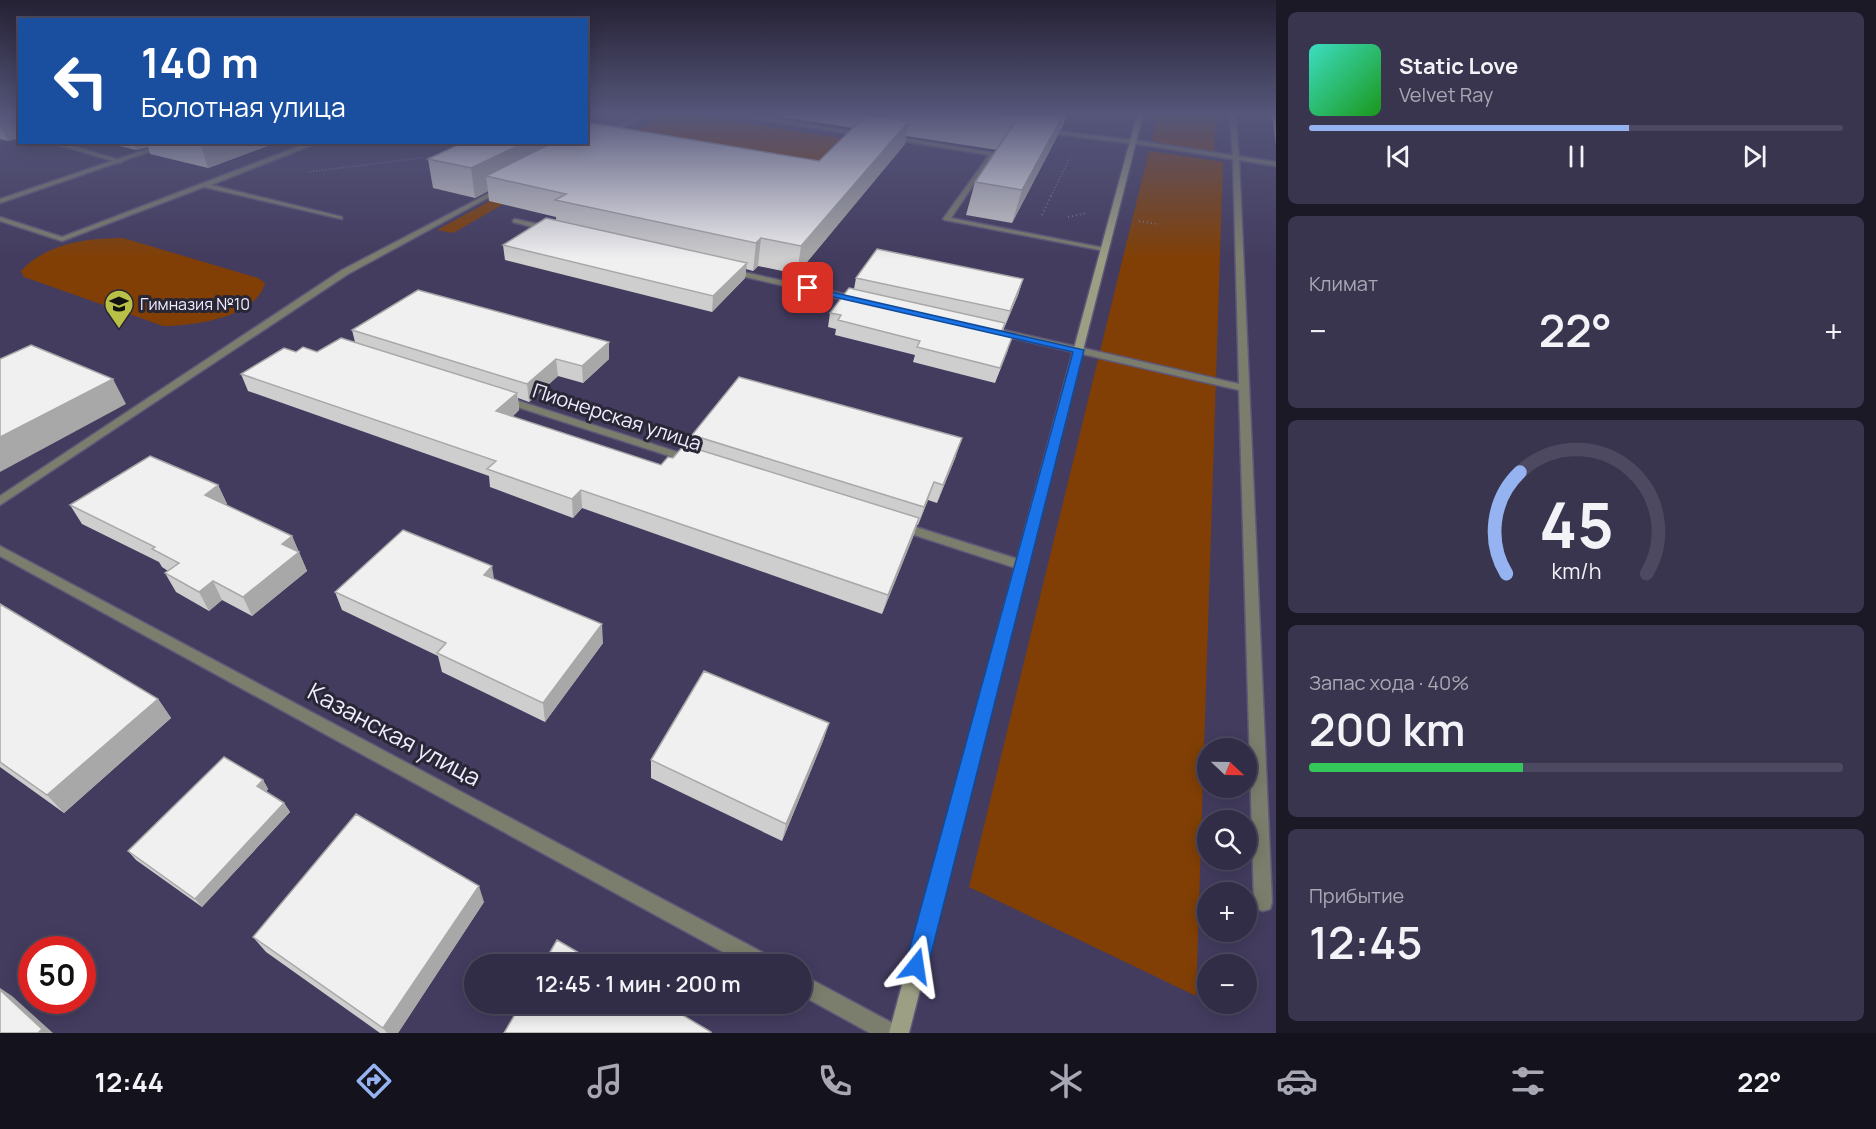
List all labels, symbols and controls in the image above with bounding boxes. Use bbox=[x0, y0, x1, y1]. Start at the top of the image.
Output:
text: 140 m bbox=[141, 33, 259, 91]
icon: left bbox=[42, 42, 120, 120]
text: Static Love bbox=[1399, 51, 1518, 81]
text: Velvet Ray bbox=[1399, 81, 1493, 108]
text: Болотная улица bbox=[141, 88, 346, 125]
icon: previous bbox=[1382, 140, 1415, 173]
icon: pause bbox=[1560, 140, 1593, 173]
icon: next bbox=[1738, 140, 1771, 173]
pin bbox=[782, 262, 833, 313]
text: Климат bbox=[1309, 270, 1378, 297]
icon: arrive bbox=[791, 271, 824, 304]
school or university icon: Гимназия №10 bbox=[103, 288, 135, 330]
place label: Гимназия №10 bbox=[140, 293, 250, 315]
text: 22° bbox=[1539, 299, 1612, 361]
text: − bbox=[1309, 308, 1327, 353]
text: + bbox=[1824, 308, 1843, 353]
street label: Пионерская улица bbox=[529, 376, 705, 457]
text: 45 bbox=[1539, 481, 1613, 567]
text: km/h bbox=[1551, 556, 1601, 585]
text: Запас хода · 40% bbox=[1309, 669, 1469, 696]
street label: Казанская улица bbox=[302, 674, 487, 793]
text: 200 km bbox=[1309, 698, 1465, 760]
north arrow bbox=[1197, 738, 1257, 798]
map controls bbox=[1197, 738, 1257, 1014]
button: search bbox=[1197, 810, 1257, 870]
button: + bbox=[1197, 882, 1257, 942]
text: Прибытие bbox=[1309, 882, 1404, 909]
text: 12:45 bbox=[1309, 911, 1423, 973]
position arrow bbox=[884, 934, 948, 998]
speed limit sign: 50 bbox=[18, 936, 96, 1014]
button: − bbox=[1197, 954, 1257, 1014]
text: 12:45 · 1 мин · 200 m bbox=[535, 969, 741, 999]
icon: directions bbox=[353, 1060, 395, 1102]
icon: music bbox=[584, 1060, 626, 1102]
icon: phone bbox=[814, 1060, 856, 1102]
icon: climate bbox=[1045, 1060, 1087, 1102]
icon: car bbox=[1276, 1060, 1318, 1102]
icon: filters bbox=[1507, 1060, 1549, 1102]
text: 12:44 bbox=[94, 1063, 164, 1100]
text: 22° bbox=[1737, 1063, 1782, 1100]

